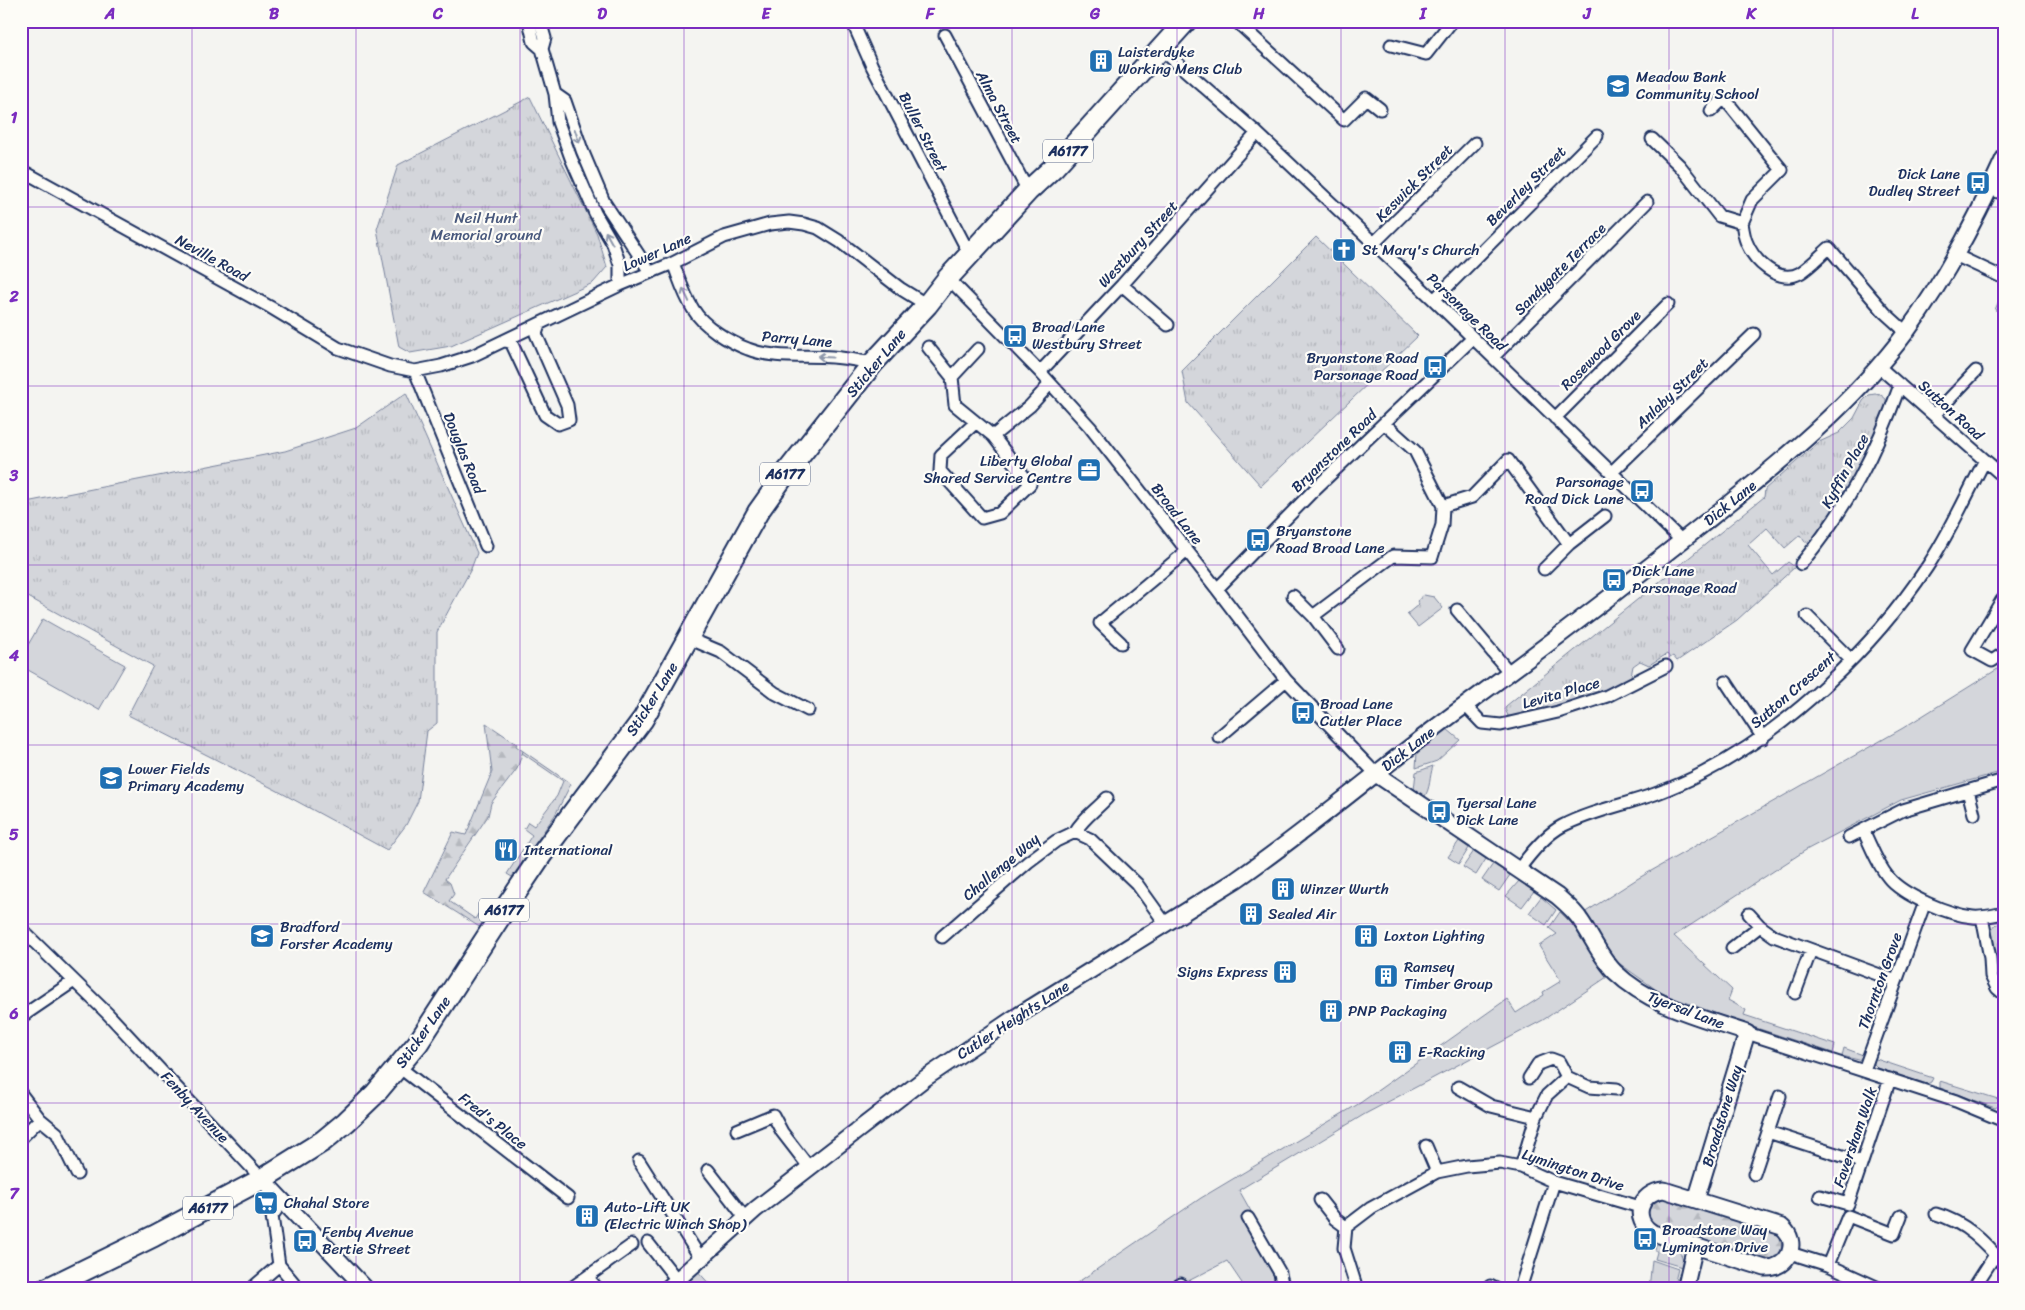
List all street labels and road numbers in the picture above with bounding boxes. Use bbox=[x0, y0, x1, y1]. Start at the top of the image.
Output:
street label: Alma Street bbox=[968, 65, 1030, 149]
street label: Buller Street bbox=[892, 87, 955, 177]
street label: Keswick Street bbox=[1369, 138, 1459, 228]
street label: Beverley Street bbox=[1480, 139, 1573, 232]
road number: A6177 bbox=[1043, 140, 1093, 162]
street label: Westbury Street bbox=[1091, 194, 1185, 294]
street label: Sandygate Terrace bbox=[1507, 216, 1613, 322]
street label: Lower Lane bbox=[618, 225, 696, 279]
street label: Neville Road bbox=[170, 227, 255, 290]
street label: Parsonage Road bbox=[1420, 266, 1514, 358]
street label: Rosewood Grove bbox=[1554, 303, 1648, 397]
street label: Sticker Lane bbox=[839, 322, 913, 403]
street label: Parry Lane bbox=[761, 323, 833, 355]
street label: Anlaby Street bbox=[1629, 351, 1715, 436]
street label: Sutton Road bbox=[1912, 373, 1991, 448]
street label: Bryanstone Road bbox=[1285, 402, 1384, 499]
street label: Douglas Road bbox=[436, 408, 493, 499]
street label: Kyffin Place bbox=[1814, 429, 1876, 513]
road number: A6177 bbox=[760, 462, 810, 486]
street label: Dick Lane bbox=[1698, 473, 1762, 533]
street label: Broad Lane bbox=[1144, 477, 1210, 551]
street label: Sutton Crescent bbox=[1744, 644, 1843, 735]
street label: Sticker Lane bbox=[619, 656, 685, 741]
street label: Levita Place bbox=[1519, 669, 1603, 717]
street label: Dick Lane bbox=[1375, 720, 1441, 778]
street label: Challenge Way bbox=[956, 826, 1046, 907]
road number: A6177 bbox=[479, 898, 529, 922]
street label: Thornton Grove bbox=[1850, 928, 1910, 1033]
street label: Cutler Heights Lane bbox=[951, 973, 1075, 1066]
street label: Tyersal Lane bbox=[1644, 983, 1729, 1037]
street label: Sticker Lane bbox=[388, 990, 458, 1074]
street label: Broadstone Way bbox=[1694, 1062, 1750, 1170]
street label: Fenby Avenue bbox=[154, 1065, 236, 1149]
street label: Faversham Walk bbox=[1826, 1082, 1885, 1191]
street label: Fred's Place bbox=[453, 1086, 533, 1157]
street label: Lymington Drive bbox=[1518, 1141, 1628, 1199]
road number: A6177 bbox=[183, 1196, 233, 1220]

